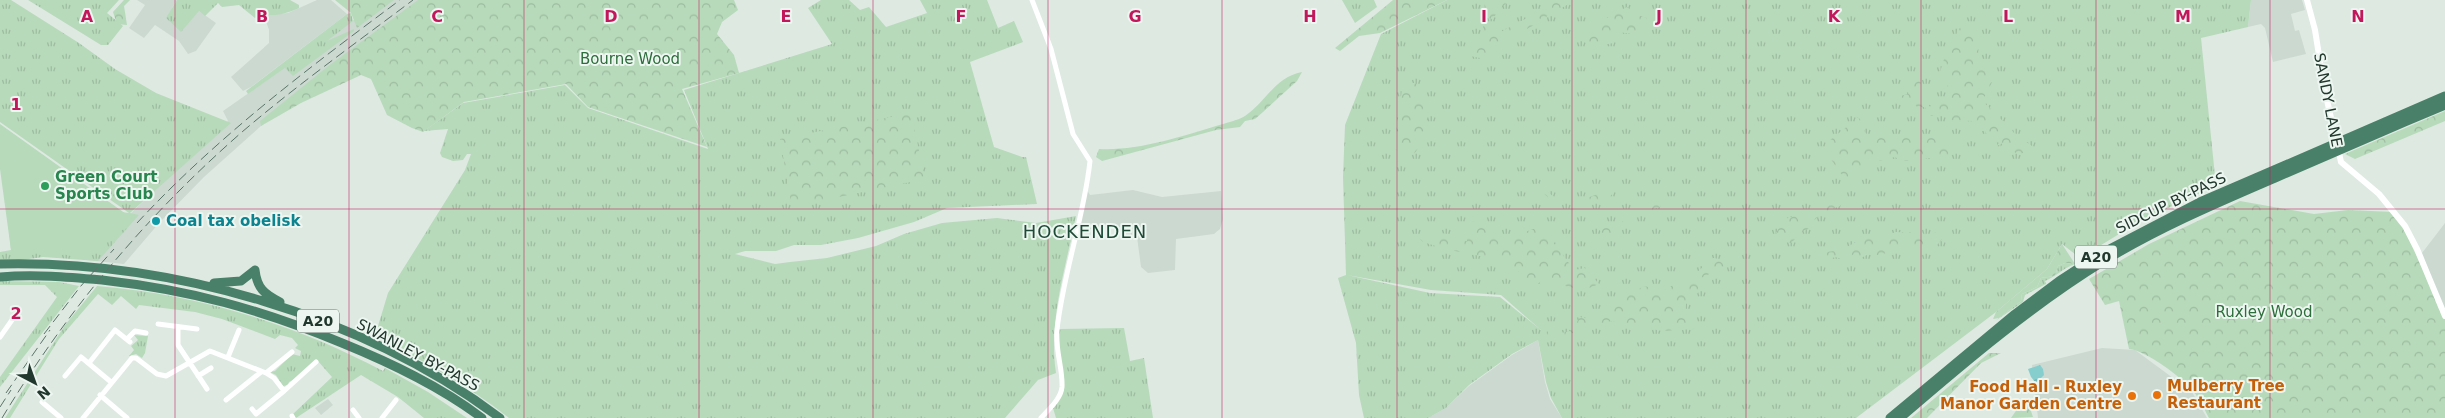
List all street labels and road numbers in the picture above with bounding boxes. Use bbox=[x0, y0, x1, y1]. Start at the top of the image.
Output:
street label: SANDY LANE bbox=[2310, 51, 2346, 149]
street label: SIDCUP BY-PASS bbox=[2113, 169, 2229, 237]
road number: A20 bbox=[2075, 246, 2117, 268]
road number: A20 bbox=[297, 310, 339, 332]
street label: SWANLEY BY-PASS bbox=[354, 315, 482, 395]

